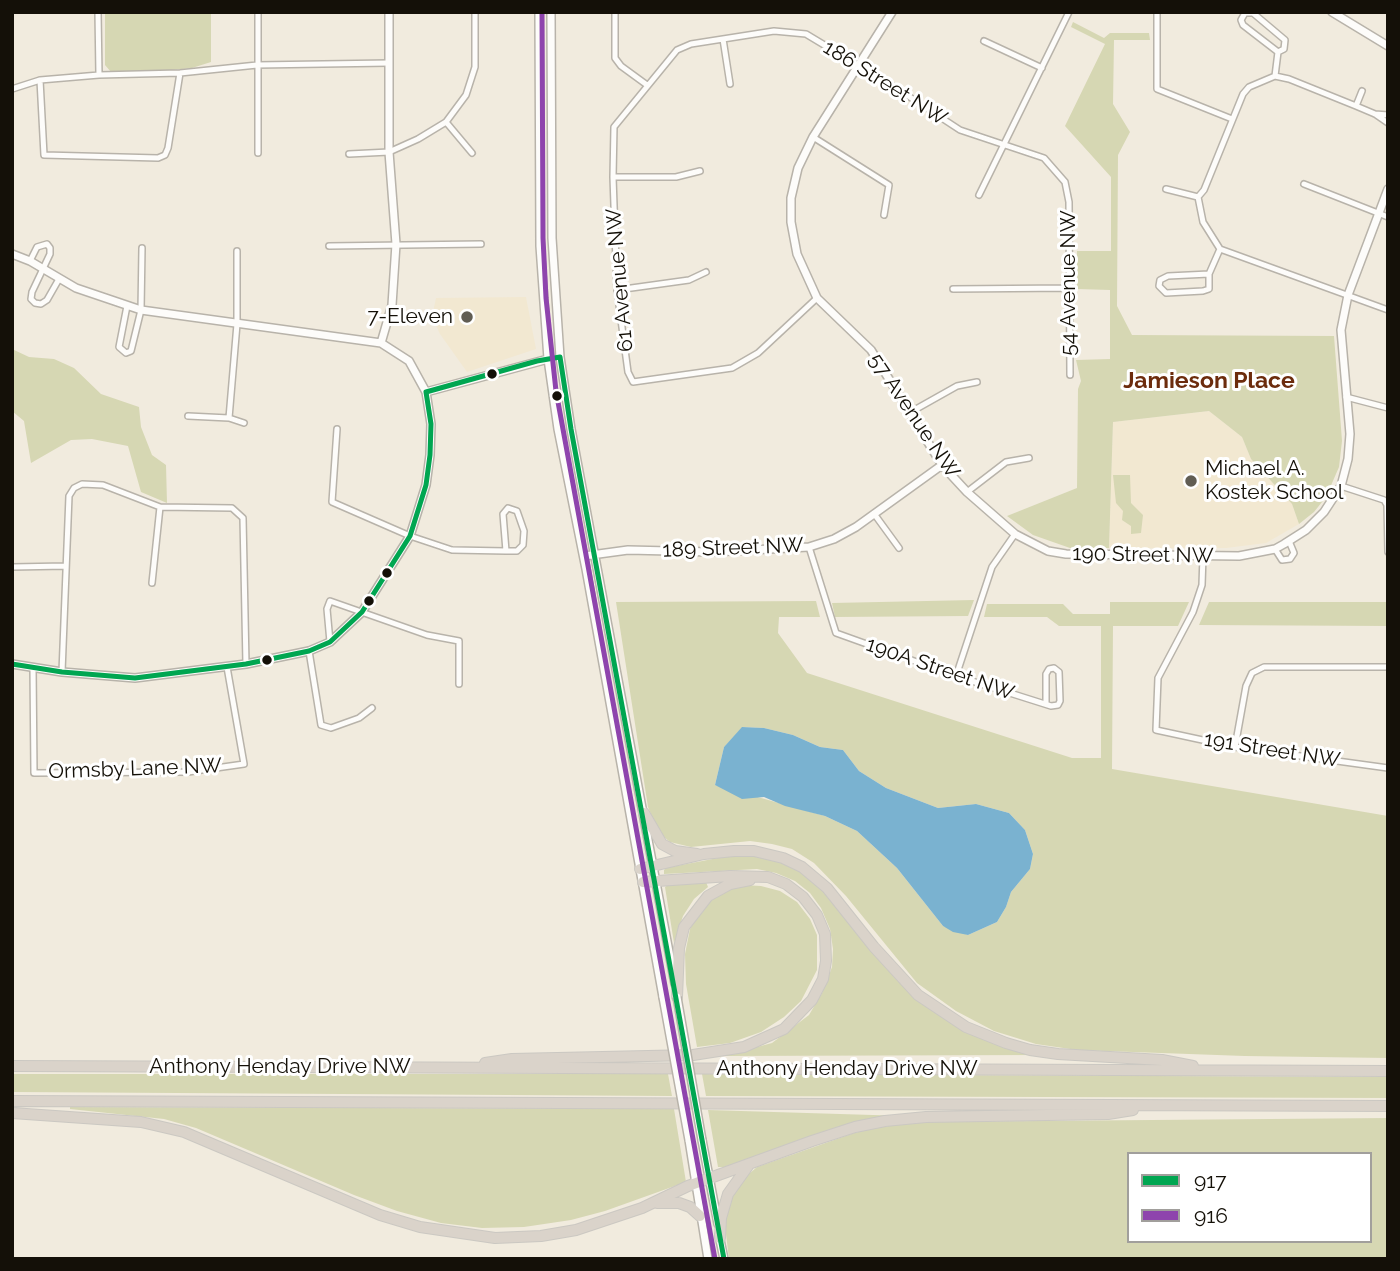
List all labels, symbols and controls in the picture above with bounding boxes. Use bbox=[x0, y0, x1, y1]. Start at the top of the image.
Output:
street label: 186 Street NW bbox=[818, 35, 952, 131]
street label: 61 Avenue NW bbox=[601, 207, 639, 353]
street label: 54 Avenue NW bbox=[1056, 210, 1082, 356]
place label: 7-Eleven bbox=[368, 304, 453, 330]
marker: 7-Eleven bbox=[459, 309, 475, 325]
street label: 57 Avenue NW bbox=[863, 349, 965, 483]
unlabelled marker bbox=[485, 367, 499, 381]
district label: Jamieson Place bbox=[1123, 367, 1295, 395]
unlabelled marker bbox=[550, 389, 564, 403]
place label: Michael A. Kostek School bbox=[1205, 456, 1343, 506]
marker: Michael A. Kostek School bbox=[1183, 473, 1199, 489]
street label: 189 Street NW bbox=[662, 533, 804, 563]
street label: 190 Street NW bbox=[1072, 541, 1214, 569]
unlabelled marker bbox=[380, 566, 394, 580]
unlabelled marker bbox=[362, 594, 376, 608]
street label: 190A Street NW bbox=[863, 632, 1017, 706]
unlabelled marker bbox=[260, 653, 274, 667]
street label: 191 Street NW bbox=[1202, 727, 1342, 773]
street label: Ormsby Lane NW bbox=[48, 753, 222, 785]
street label: Anthony Henday Drive NW bbox=[149, 1054, 411, 1080]
street label: Anthony Henday Drive NW bbox=[716, 1056, 978, 1082]
legend bbox=[1127, 1152, 1372, 1243]
text: 917 bbox=[1194, 1168, 1226, 1193]
text: 916 bbox=[1194, 1203, 1228, 1228]

